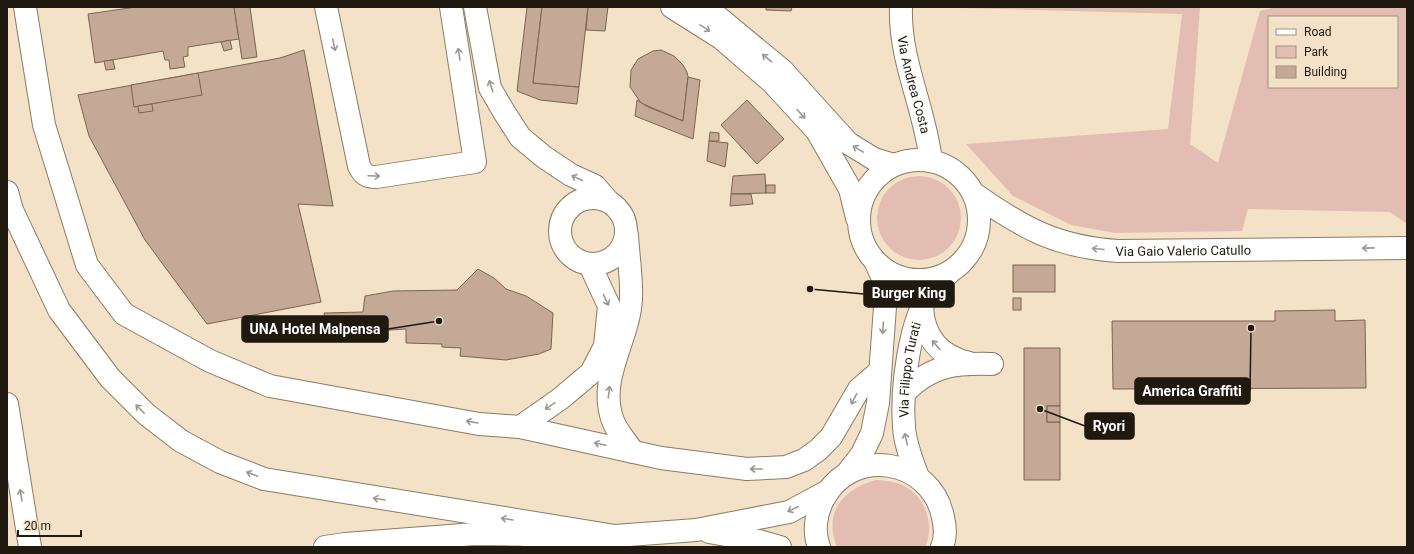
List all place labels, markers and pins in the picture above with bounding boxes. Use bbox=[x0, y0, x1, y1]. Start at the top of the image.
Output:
callout: Burger King bbox=[864, 281, 954, 307]
callout: UNA Hotel Malpensa bbox=[242, 316, 388, 342]
callout: America Graffiti bbox=[1135, 378, 1250, 404]
callout: Ryori bbox=[1085, 413, 1134, 439]

